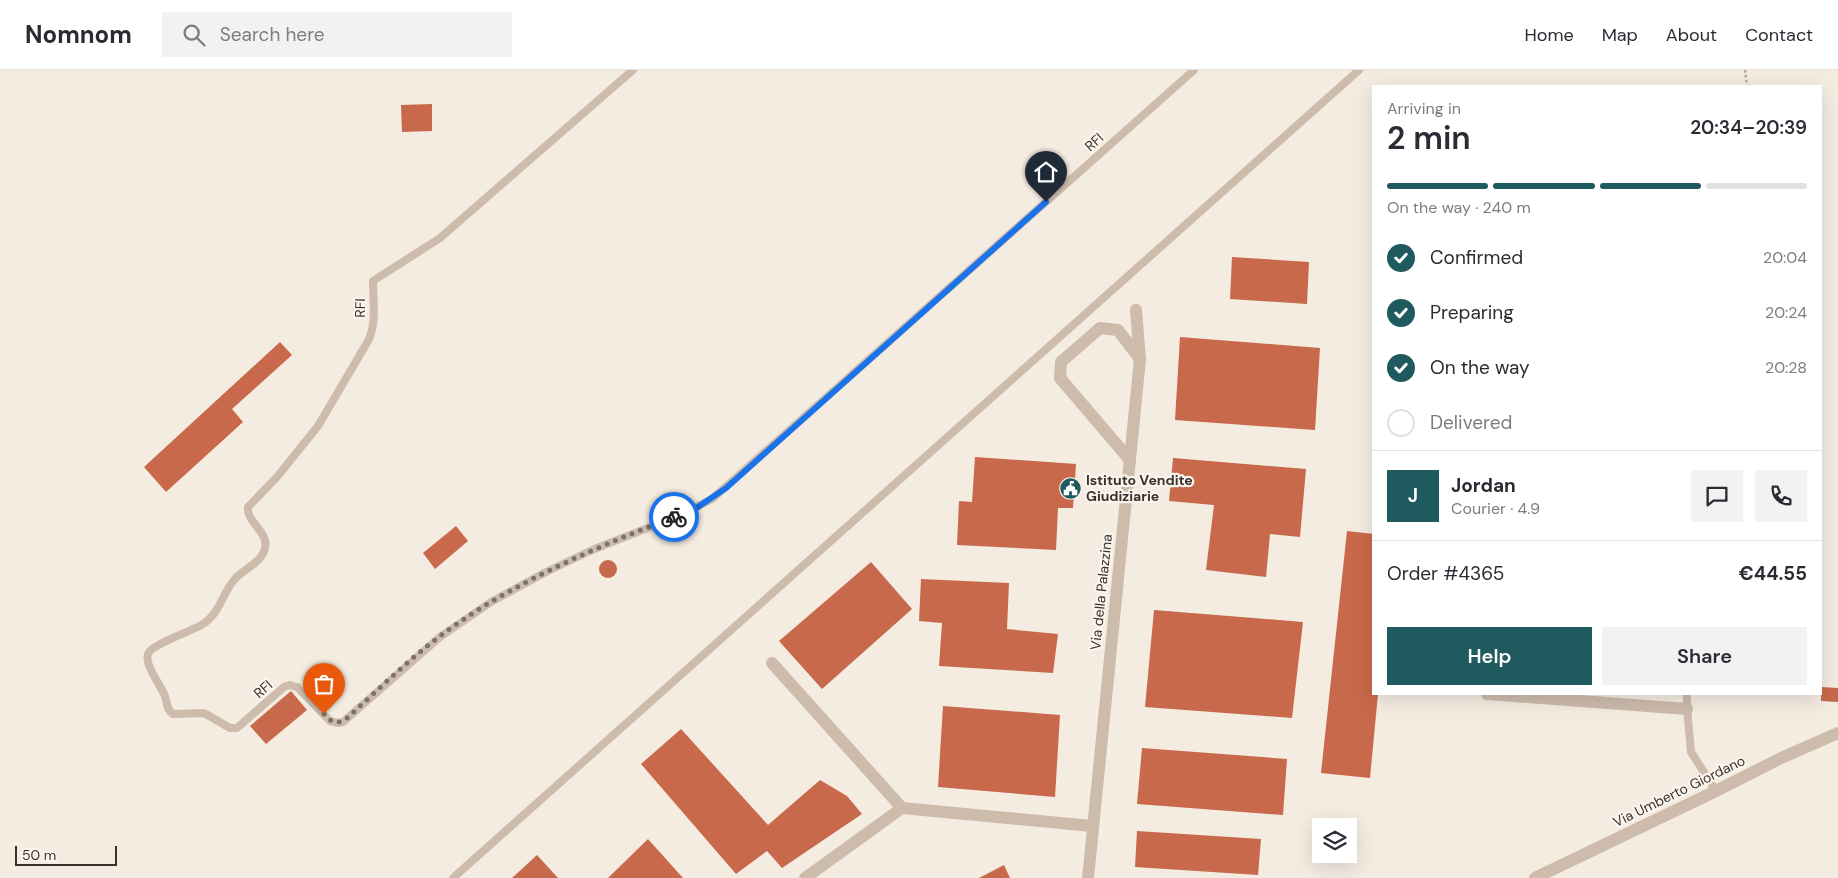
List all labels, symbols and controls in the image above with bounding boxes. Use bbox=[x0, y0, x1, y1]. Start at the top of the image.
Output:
search box bbox=[162, 12, 512, 57]
text: Nomnom bbox=[25, 19, 132, 50]
icon: search bbox=[180, 21, 208, 49]
text: Search here bbox=[220, 22, 325, 47]
text: Home bbox=[1524, 23, 1574, 47]
text: Map bbox=[1602, 23, 1638, 47]
text: About bbox=[1666, 23, 1717, 47]
text: Contact bbox=[1745, 23, 1813, 47]
text: Arriving in bbox=[1387, 98, 1461, 119]
text: 20:34–20:39 bbox=[1690, 115, 1807, 140]
text: 2 min bbox=[1387, 117, 1471, 159]
street label: RFI bbox=[1081, 129, 1107, 155]
pin bbox=[1025, 151, 1067, 202]
icon: home bbox=[1032, 158, 1060, 186]
text: On the way · 240 m bbox=[1387, 197, 1531, 218]
icon: check bbox=[1387, 244, 1415, 272]
text: Confirmed bbox=[1430, 245, 1523, 270]
text: 20:04 bbox=[1763, 247, 1807, 268]
street label: RFI bbox=[351, 298, 369, 318]
icon: check bbox=[1387, 299, 1415, 327]
text: Preparing bbox=[1430, 300, 1514, 325]
text: 20:24 bbox=[1765, 302, 1807, 323]
icon: check bbox=[1387, 354, 1415, 382]
text: On the way bbox=[1430, 355, 1530, 380]
text: 20:28 bbox=[1765, 357, 1807, 378]
text: Delivered bbox=[1430, 410, 1512, 435]
button: chat bbox=[1691, 470, 1743, 522]
button: phone bbox=[1755, 470, 1807, 522]
place label: Istituto Vendite Giudiziarie bbox=[1086, 471, 1193, 505]
text: Jordan bbox=[1451, 473, 1516, 498]
public building icon: Istituto Vendite Giudiziarie bbox=[1058, 476, 1082, 500]
text: J bbox=[1408, 483, 1418, 508]
courier bbox=[649, 492, 699, 542]
text: Courier · 4.9 bbox=[1451, 498, 1540, 519]
icon: bike bbox=[660, 503, 688, 531]
street label: Via della Palazzina bbox=[1086, 533, 1116, 651]
text: Order #4365 bbox=[1387, 561, 1504, 586]
text: €44.55 bbox=[1739, 561, 1807, 586]
button: Help bbox=[1387, 627, 1592, 685]
button: Share bbox=[1602, 627, 1807, 685]
pin bbox=[303, 663, 345, 714]
icon: bag bbox=[310, 670, 338, 698]
street label: RFI bbox=[250, 676, 276, 702]
street label: Via Umberto Giordano bbox=[1610, 751, 1748, 831]
map controls bbox=[1312, 818, 1357, 863]
button: layers bbox=[1312, 818, 1357, 863]
scale bar bbox=[15, 843, 118, 866]
text: 50 m bbox=[22, 846, 56, 864]

